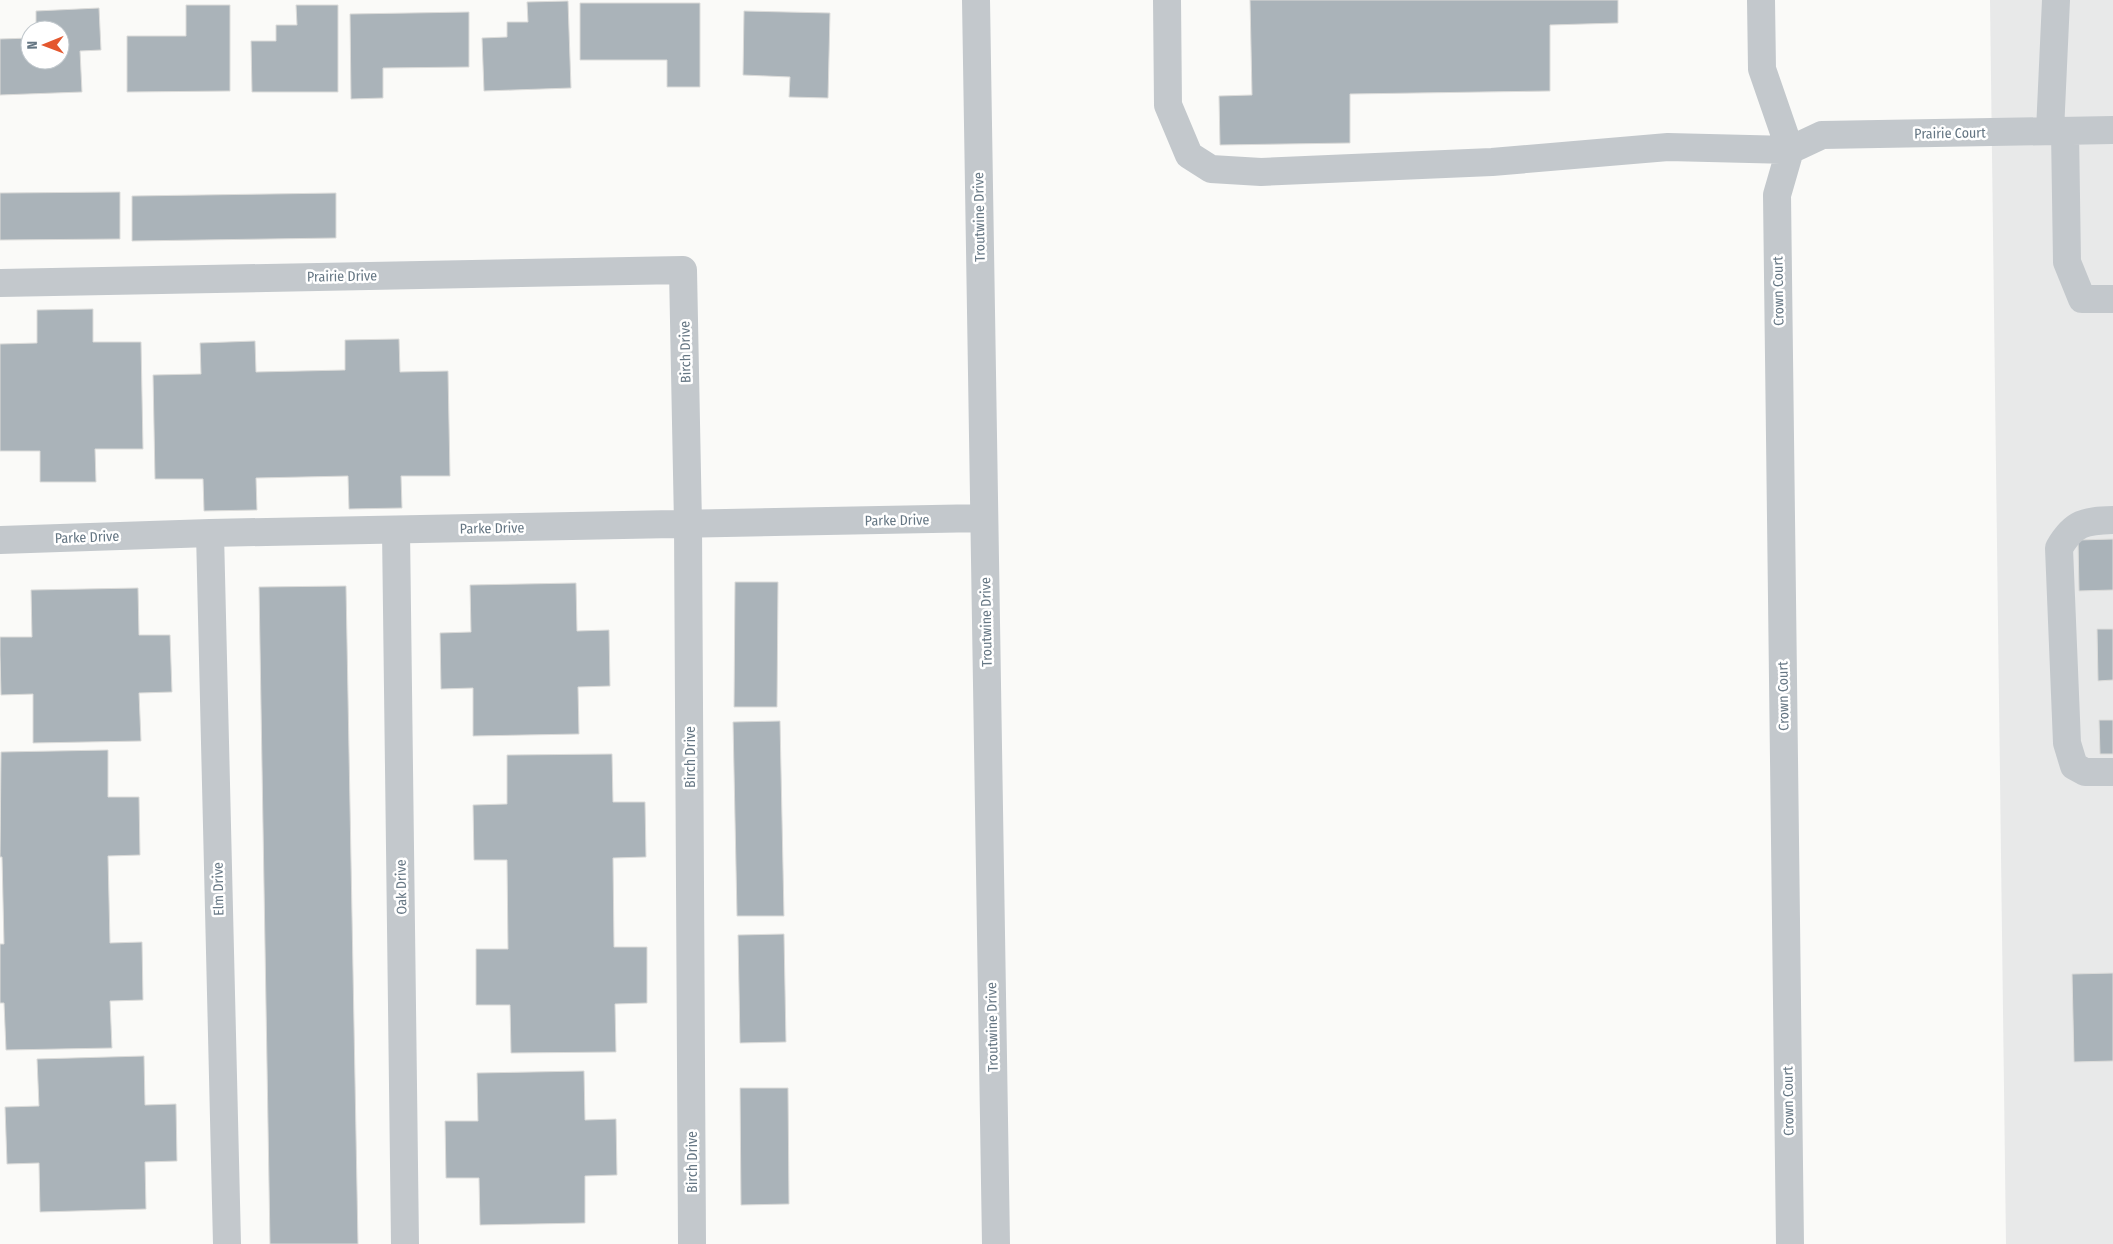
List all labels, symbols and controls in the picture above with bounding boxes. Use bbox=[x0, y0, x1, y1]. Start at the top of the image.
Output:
north arrow bbox=[20, 20, 70, 70]
text: N bbox=[24, 41, 41, 50]
street label: Prairie Court bbox=[1914, 124, 1986, 143]
street label: Troutwine Drive bbox=[970, 172, 989, 262]
street label: Crown Court bbox=[1769, 256, 1788, 326]
street label: Prairie Drive bbox=[307, 267, 377, 286]
street label: Birch Drive bbox=[676, 321, 695, 383]
street label: Parke Drive bbox=[865, 511, 930, 530]
street label: Parke Drive bbox=[460, 519, 525, 538]
street label: Parke Drive bbox=[54, 528, 120, 547]
street label: Troutwine Drive bbox=[977, 577, 996, 667]
street label: Crown Court bbox=[1774, 661, 1793, 731]
street label: Birch Drive bbox=[682, 726, 699, 788]
street label: Oak Drive bbox=[393, 859, 410, 915]
street label: Elm Drive bbox=[210, 862, 227, 916]
street label: Troutwine Drive bbox=[983, 982, 1002, 1072]
street label: Crown Court bbox=[1779, 1066, 1798, 1136]
street label: Birch Drive bbox=[684, 1131, 701, 1193]

